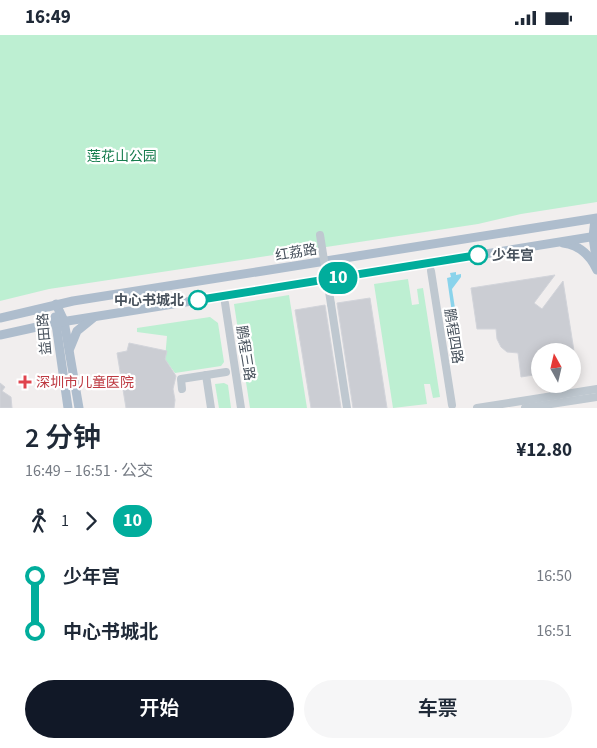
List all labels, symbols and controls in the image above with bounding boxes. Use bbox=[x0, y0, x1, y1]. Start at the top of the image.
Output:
text: 16:49 bbox=[25, 4, 71, 31]
park label: 莲花山公园 bbox=[87, 147, 157, 167]
street label: 红荔路 bbox=[274, 240, 318, 266]
marker: 少年宫 bbox=[468, 245, 488, 265]
place label: 少年宫 bbox=[492, 246, 534, 266]
line badge: 10 bbox=[316, 262, 360, 294]
text: 10 bbox=[328, 265, 348, 290]
marker: 中心书城北 bbox=[188, 290, 208, 310]
place label: 中心书城北 bbox=[114, 291, 184, 311]
street label: 鹏程四路 bbox=[439, 307, 467, 365]
street label: 益田路 bbox=[33, 312, 57, 356]
street label: 鹏程三路 bbox=[231, 324, 259, 382]
north arrow bbox=[531, 343, 581, 393]
map controls bbox=[531, 343, 581, 393]
place label: 深圳市儿童医院 bbox=[36, 373, 134, 393]
marker: 深圳市儿童医院 bbox=[18, 375, 32, 389]
text: 2 分钟 bbox=[25, 418, 101, 458]
text: ¥12.80 bbox=[516, 437, 572, 464]
text: 16:49 – 16:51 · 公交 bbox=[25, 460, 153, 482]
icon: walk bbox=[25, 507, 53, 535]
icon: forward bbox=[77, 507, 105, 535]
text: 10 bbox=[123, 508, 142, 533]
text: 1 bbox=[61, 510, 69, 532]
text: 少年宫 bbox=[63, 564, 120, 591]
text: 16:50 bbox=[536, 565, 572, 587]
text: 中心书城北 bbox=[63, 619, 158, 646]
text: 16:51 bbox=[536, 620, 572, 642]
button: 开始 bbox=[25, 680, 294, 738]
button: 车票 bbox=[304, 680, 572, 738]

